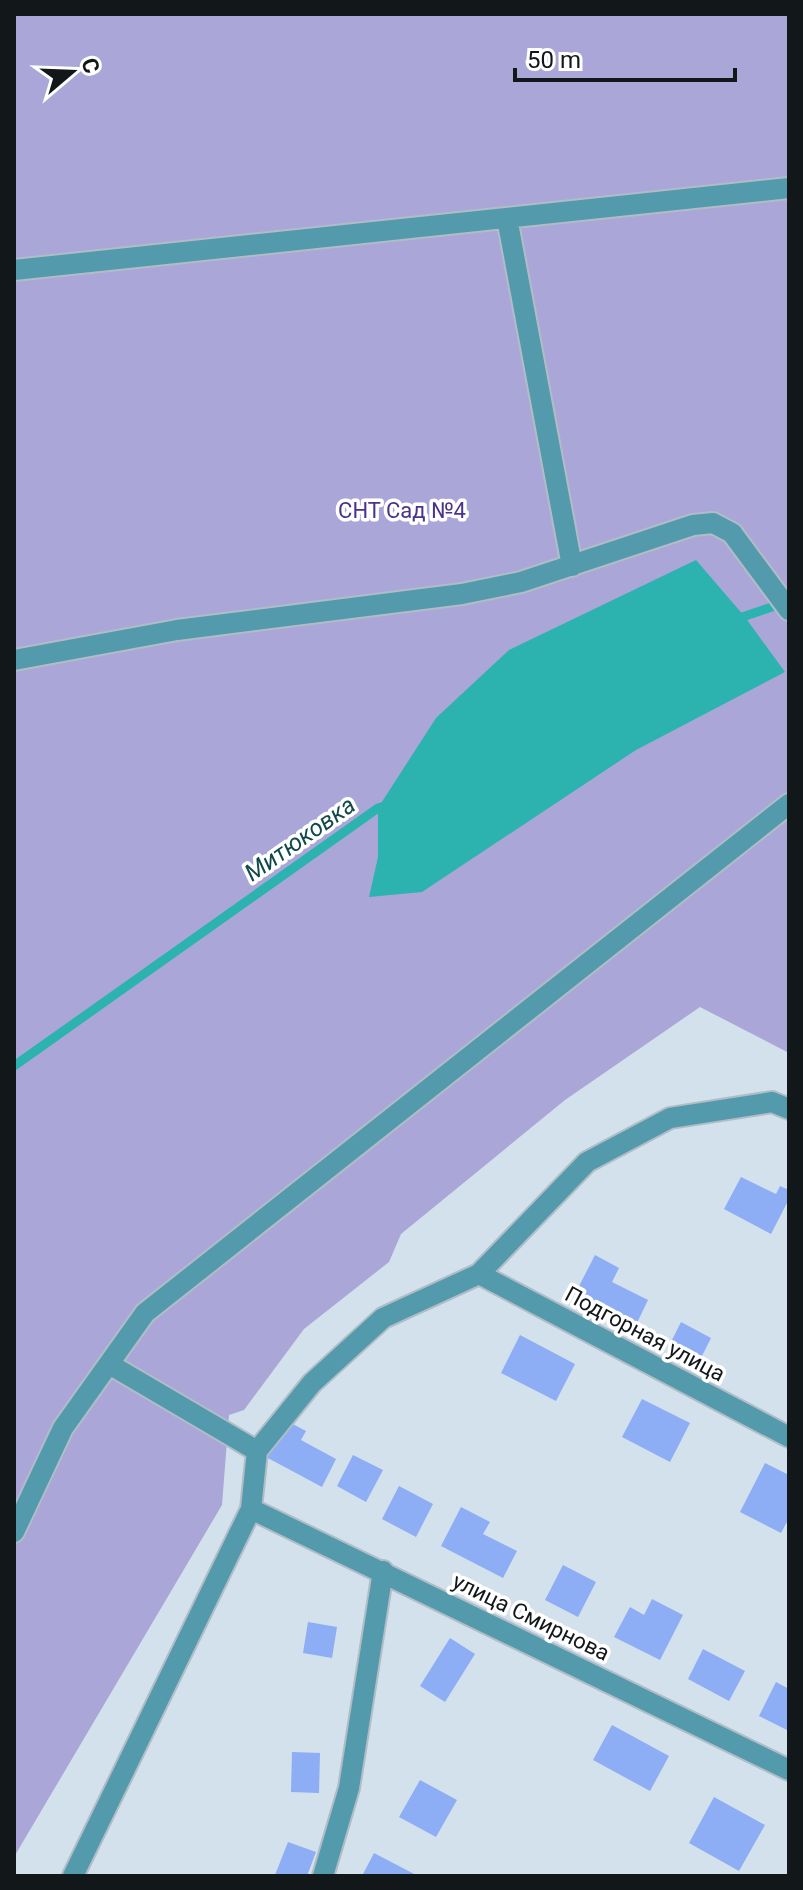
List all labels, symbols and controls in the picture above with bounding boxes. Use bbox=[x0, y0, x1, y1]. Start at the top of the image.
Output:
north arrow bbox=[32, 32, 112, 112]
scale bar bbox=[515, 32, 735, 82]
text: 50 m bbox=[527, 46, 581, 74]
text: С bbox=[76, 55, 105, 77]
park label: СНТ Сад №4 bbox=[338, 498, 466, 523]
water label: Митюковка bbox=[239, 791, 361, 887]
street label: Подгорная улица bbox=[561, 1281, 729, 1387]
street label: улица Смирнова bbox=[449, 1568, 613, 1666]

